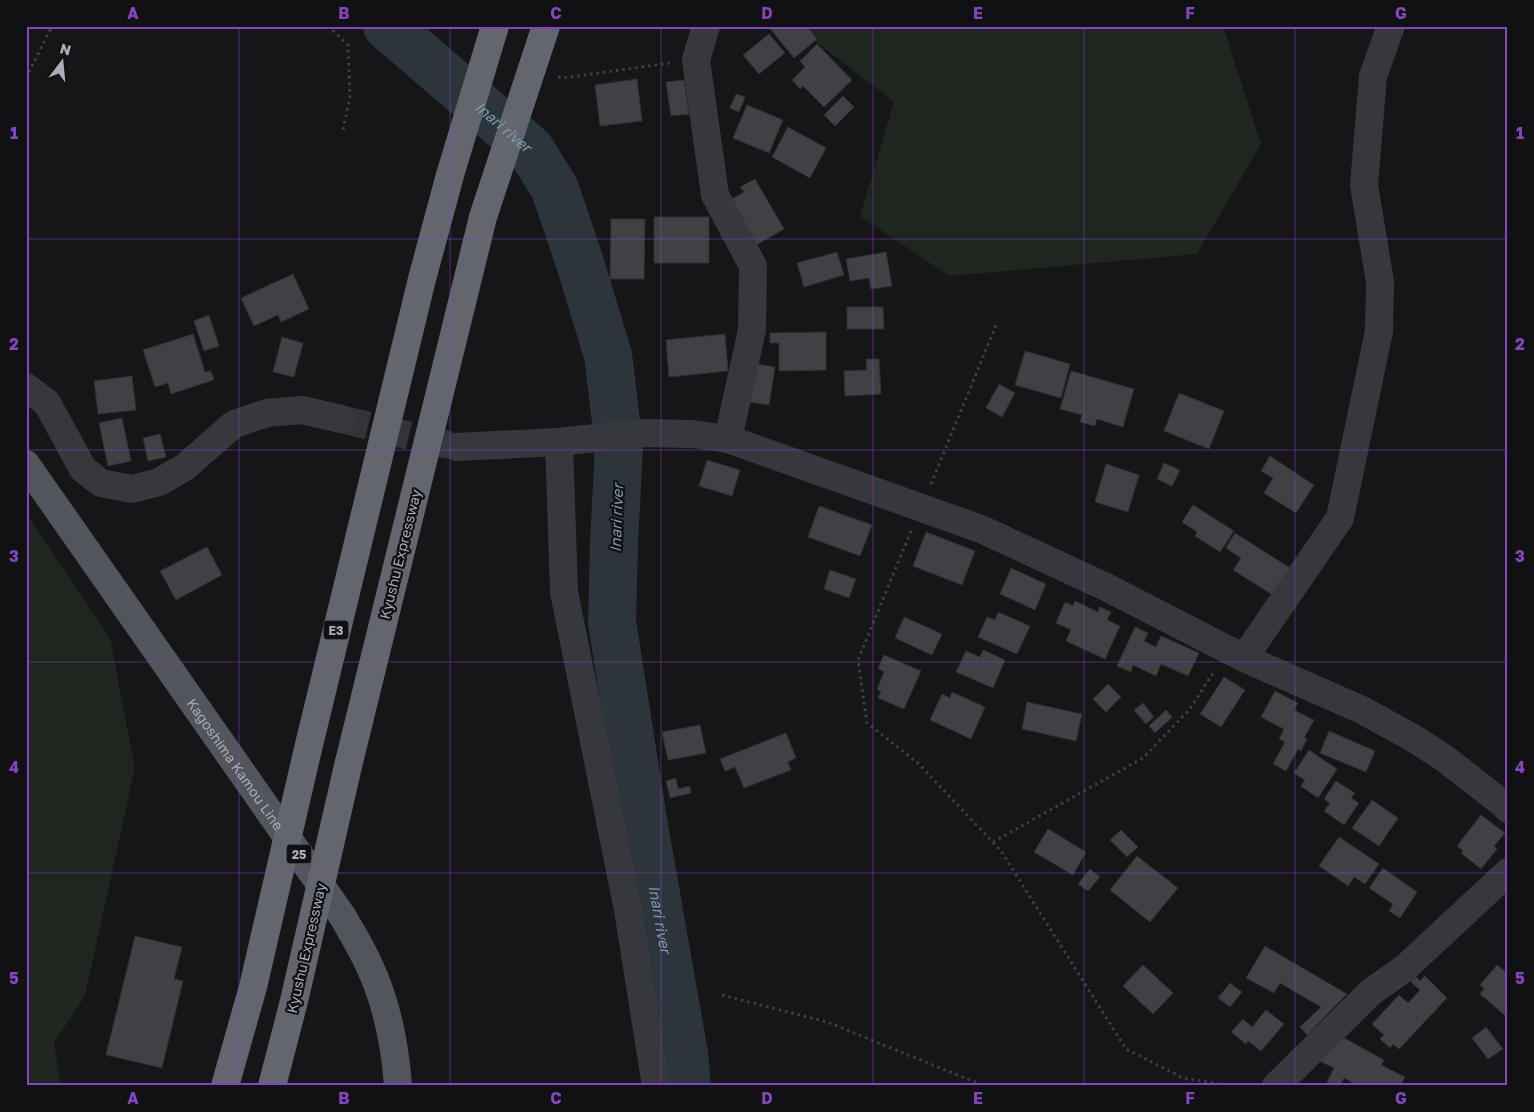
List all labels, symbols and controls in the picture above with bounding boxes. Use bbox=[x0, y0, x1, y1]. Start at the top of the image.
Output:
text: A bbox=[127, 3, 139, 23]
text: B bbox=[338, 3, 350, 23]
text: C bbox=[550, 3, 562, 23]
text: D bbox=[761, 3, 773, 23]
text: E bbox=[973, 3, 983, 23]
text: F bbox=[1185, 3, 1195, 23]
text: G bbox=[1395, 3, 1407, 23]
north arrow bbox=[38, 38, 88, 88]
text: N bbox=[58, 39, 73, 59]
water label: Inari river bbox=[472, 97, 537, 157]
text: 1 bbox=[10, 123, 18, 143]
text: 1 bbox=[1516, 123, 1524, 143]
text: 2 bbox=[9, 334, 19, 354]
text: 2 bbox=[1515, 334, 1525, 354]
water label: Inari river bbox=[606, 481, 626, 553]
street label: Kyushu Expressway bbox=[376, 487, 424, 621]
text: 3 bbox=[9, 546, 19, 566]
text: 3 bbox=[1515, 546, 1525, 566]
road number: E3 bbox=[324, 620, 348, 640]
street label: Kagoshima Kamou Line bbox=[184, 695, 288, 833]
text: 4 bbox=[9, 757, 19, 777]
text: 4 bbox=[1515, 757, 1525, 777]
road number: 25 bbox=[286, 844, 312, 864]
street label: Kyushu Expressway bbox=[283, 881, 329, 1015]
water label: Inari river bbox=[646, 884, 676, 957]
text: 5 bbox=[9, 968, 19, 988]
text: 5 bbox=[1515, 968, 1525, 988]
text: A bbox=[127, 1088, 139, 1108]
text: B bbox=[338, 1088, 350, 1108]
text: C bbox=[550, 1088, 562, 1108]
text: D bbox=[761, 1088, 773, 1108]
text: E bbox=[973, 1088, 983, 1108]
text: F bbox=[1185, 1088, 1195, 1108]
text: G bbox=[1395, 1088, 1407, 1108]

